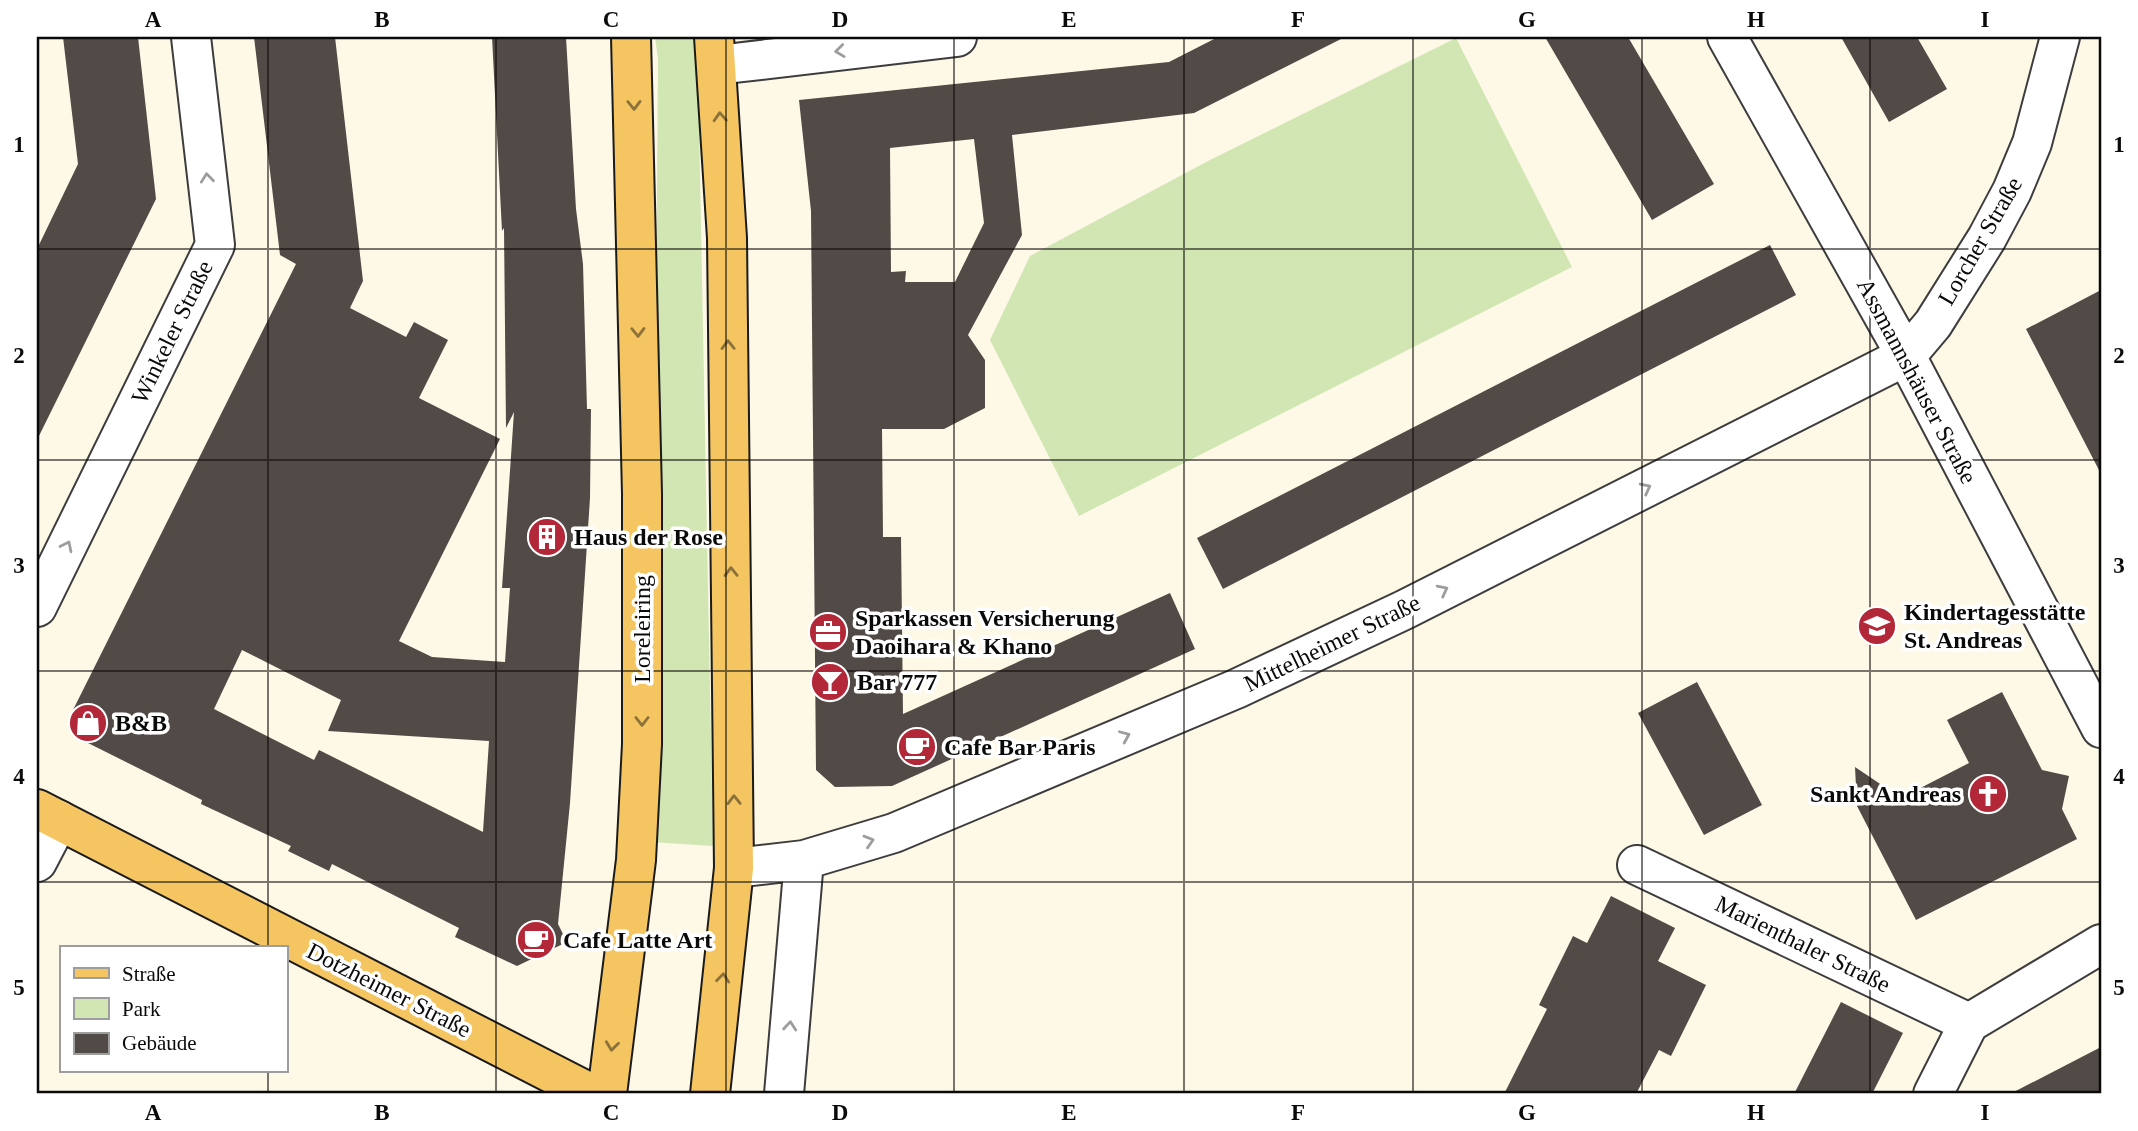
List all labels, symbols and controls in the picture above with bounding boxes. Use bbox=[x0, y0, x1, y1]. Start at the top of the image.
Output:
text: A bbox=[145, 7, 162, 32]
text: B bbox=[374, 7, 390, 32]
text: C bbox=[603, 7, 619, 32]
text: D bbox=[832, 7, 848, 32]
text: E bbox=[1061, 7, 1077, 32]
text: F bbox=[1291, 7, 1305, 32]
text: G bbox=[1518, 7, 1536, 32]
text: H bbox=[1747, 7, 1765, 32]
text: I bbox=[1981, 7, 1990, 32]
one-way arrow bbox=[834, 43, 846, 58]
one-way arrow bbox=[626, 100, 641, 111]
one-way arrow bbox=[713, 112, 728, 123]
text: 1 bbox=[13, 132, 25, 157]
text: 1 bbox=[2113, 132, 2125, 157]
one-way arrow bbox=[200, 172, 215, 183]
street label: Lorcher Straße bbox=[1933, 172, 2027, 310]
street label: Winkeler Straße bbox=[126, 256, 218, 408]
street label: Assmannshäuser Straße bbox=[1852, 274, 1982, 488]
one-way arrow bbox=[631, 327, 646, 338]
one-way arrow bbox=[720, 339, 736, 349]
text: 2 bbox=[13, 343, 25, 368]
text: 2 bbox=[2113, 343, 2125, 368]
one-way arrow bbox=[1639, 482, 1651, 496]
building icon: Haus der Rose bbox=[526, 516, 568, 558]
place label: Haus der Rose bbox=[574, 524, 723, 550]
one-way arrow bbox=[59, 540, 72, 553]
text: 3 bbox=[13, 553, 25, 578]
text: 3 bbox=[2113, 553, 2125, 578]
one-way arrow bbox=[723, 566, 739, 577]
street label: Loreleiring bbox=[629, 575, 655, 683]
one-way arrow bbox=[1436, 584, 1448, 598]
street label: Mittelheimer Straße bbox=[1240, 589, 1424, 697]
place label: Kindertagesstätte St. Andreas bbox=[1904, 599, 2086, 653]
place label: Sparkassen Versicherung Daoihara & Khano bbox=[855, 605, 1114, 659]
school or university icon: Kindertagesstätte St. Andreas bbox=[1856, 605, 1898, 647]
office icon: Sparkassen Versicherung Daoihara & Khano bbox=[807, 611, 849, 653]
bar icon: Bar 777 bbox=[809, 661, 851, 703]
place label: Bar 777 bbox=[857, 669, 937, 695]
shop icon: B&B bbox=[67, 702, 109, 744]
place label: B&B bbox=[115, 710, 167, 736]
one-way arrow bbox=[634, 716, 650, 726]
cafe icon: Cafe Bar Paris bbox=[896, 726, 938, 768]
one-way arrow bbox=[1118, 730, 1130, 744]
place label: Cafe Bar Paris bbox=[944, 734, 1096, 760]
text: 4 bbox=[13, 764, 25, 789]
text: 4 bbox=[2113, 764, 2125, 789]
church icon: Sankt Andreas bbox=[1967, 773, 2009, 815]
place label: Sankt Andreas bbox=[1810, 781, 1961, 807]
one-way arrow bbox=[726, 794, 741, 805]
one-way arrow bbox=[863, 835, 875, 850]
street label: Marienthaler Straße bbox=[1711, 890, 1895, 998]
cafe icon: Cafe Latte Art bbox=[515, 919, 557, 961]
place label: Cafe Latte Art bbox=[563, 927, 712, 953]
street label: Dotzheimer Straße bbox=[303, 937, 475, 1043]
legend bbox=[60, 946, 287, 1072]
text: Straße bbox=[122, 962, 176, 986]
one-way arrow bbox=[715, 972, 730, 983]
text: 5 bbox=[13, 975, 25, 1000]
text: 5 bbox=[2113, 975, 2125, 1000]
text: Park bbox=[122, 997, 161, 1021]
one-way arrow bbox=[782, 1020, 797, 1032]
text: Gebäude bbox=[122, 1031, 197, 1055]
one-way arrow bbox=[605, 1041, 620, 1052]
text: A bbox=[145, 1100, 162, 1125]
text: B bbox=[374, 1100, 390, 1125]
text: C bbox=[603, 1100, 619, 1125]
text: D bbox=[832, 1100, 848, 1125]
text: E bbox=[1061, 1100, 1077, 1125]
text: F bbox=[1291, 1100, 1305, 1125]
text: G bbox=[1518, 1100, 1536, 1125]
text: H bbox=[1747, 1100, 1765, 1125]
text: I bbox=[1981, 1100, 1990, 1125]

